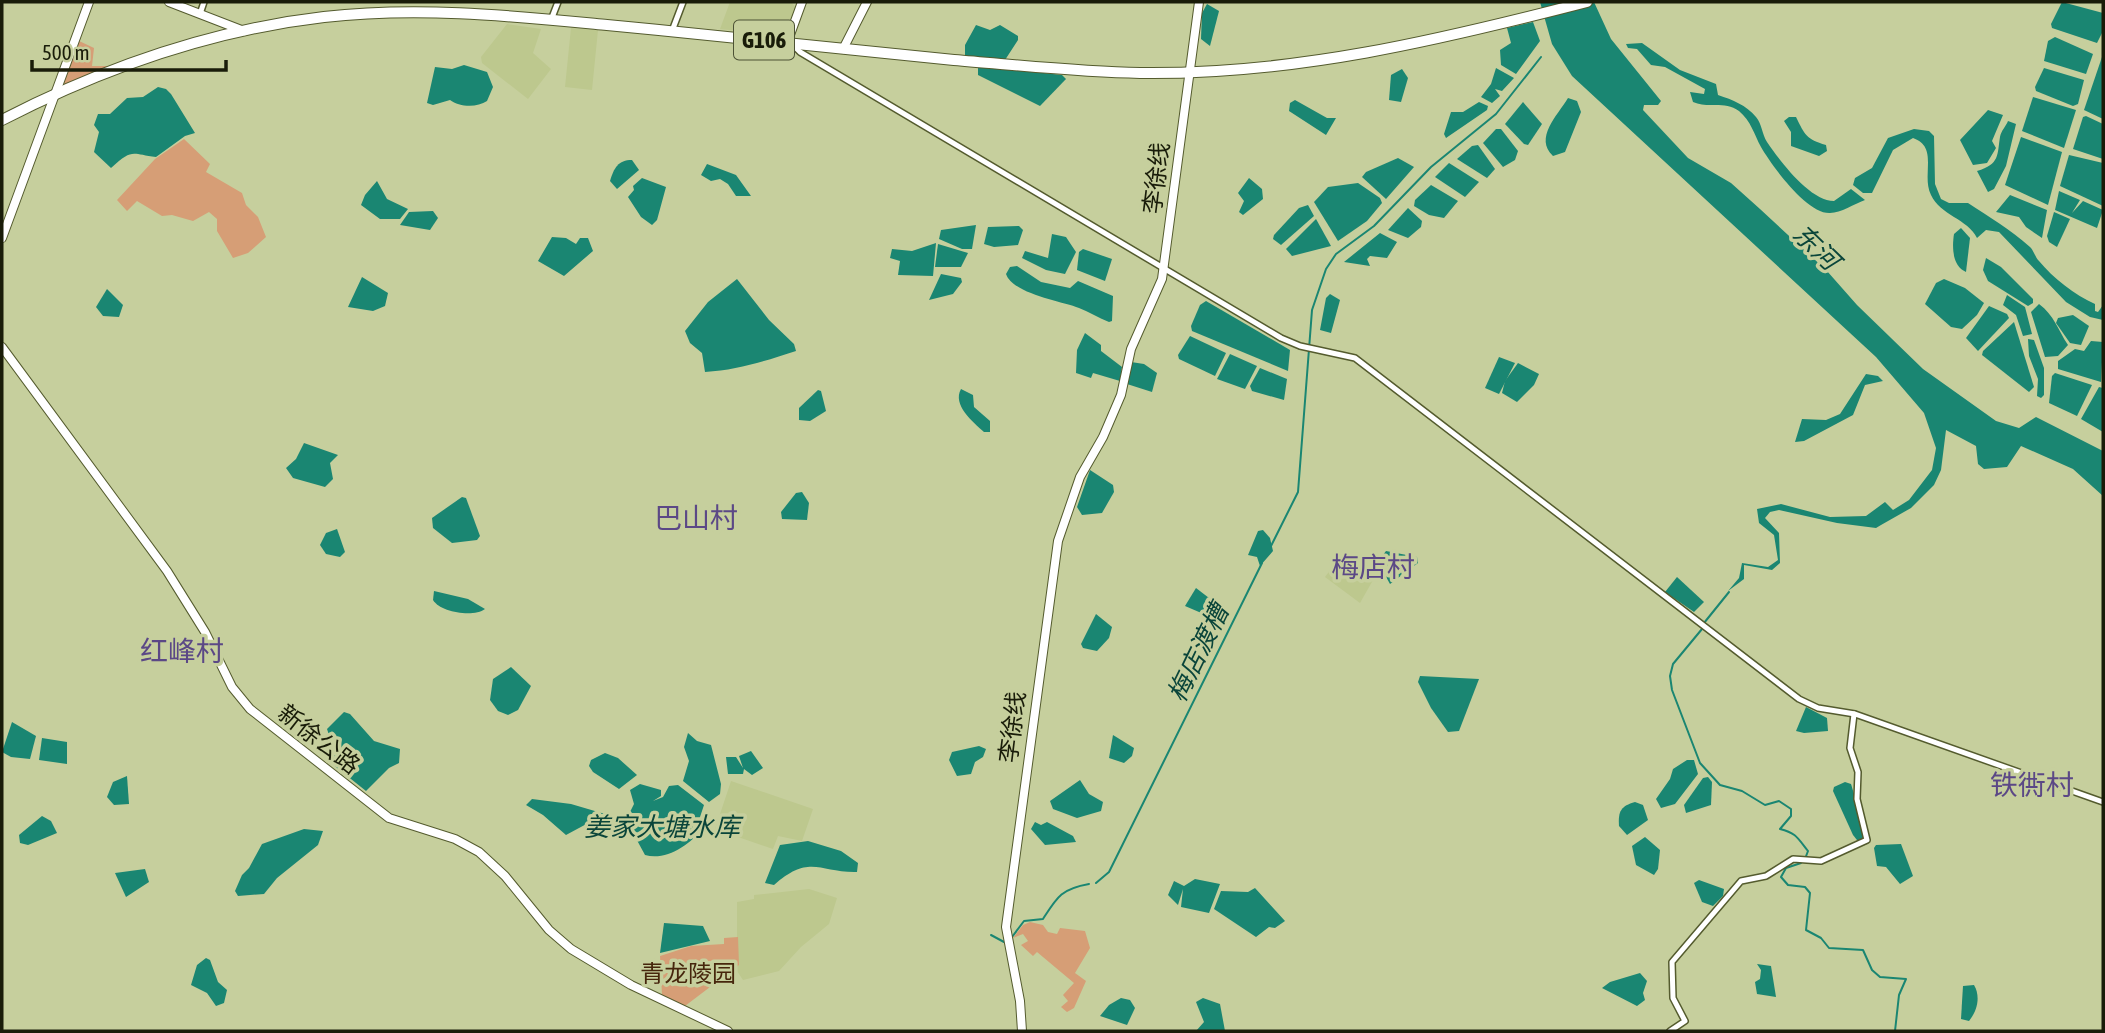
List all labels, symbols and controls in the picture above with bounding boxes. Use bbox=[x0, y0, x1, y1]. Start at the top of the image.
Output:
road number: G106 bbox=[734, 20, 794, 60]
scale bar bbox=[32, 28, 226, 72]
text: 500 m bbox=[42, 40, 90, 64]
street label: 李徐线 bbox=[1138, 141, 1174, 215]
water label: 东河 bbox=[1787, 218, 1849, 279]
district label: 巴山村 bbox=[654, 502, 738, 534]
district label: 梅店村 bbox=[1331, 551, 1415, 583]
water label: 梅店渡槽 bbox=[1162, 596, 1236, 706]
district label: 红峰村 bbox=[140, 635, 224, 667]
street label: 李徐线 bbox=[994, 690, 1030, 764]
street label: 新徐公路 bbox=[273, 699, 365, 779]
district label: 铁衖村 bbox=[1990, 769, 2074, 801]
water label: 姜家大塘水库 bbox=[584, 812, 744, 842]
park label: 青龙陵园 bbox=[640, 960, 736, 987]

